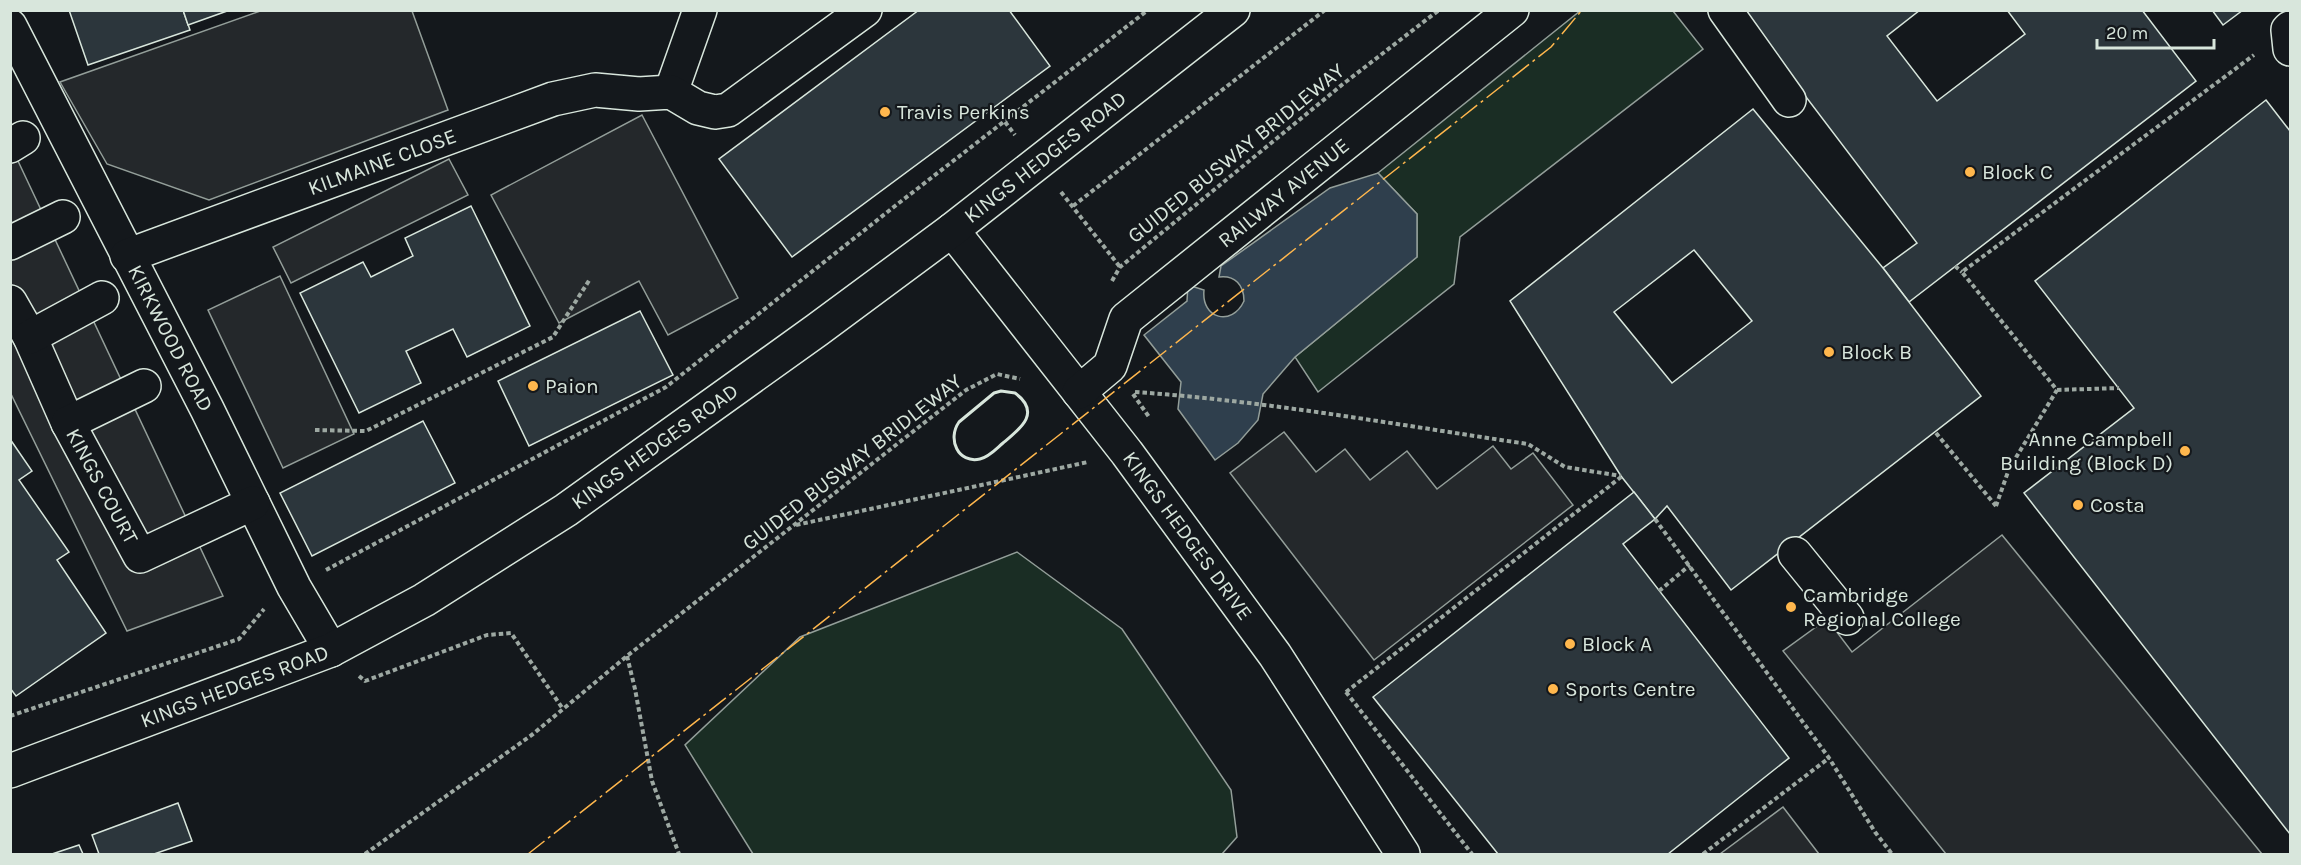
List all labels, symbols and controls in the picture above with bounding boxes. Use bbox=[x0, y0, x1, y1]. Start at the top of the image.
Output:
scale bar bbox=[2097, 12, 2214, 50]
text: 20 m bbox=[2106, 22, 2148, 44]
street label: GUIDED BUSWAY BRIDLEWAY bbox=[1123, 58, 1349, 248]
street label: KINGS HEDGES ROAD bbox=[959, 86, 1131, 228]
place label: Travis Perkins bbox=[897, 100, 1030, 124]
marker: Travis Perkins bbox=[878, 105, 892, 119]
street label: KILMAINE CLOSE bbox=[305, 124, 460, 200]
street label: RAILWAY AVENUE bbox=[1213, 133, 1354, 253]
place label: Block C bbox=[1982, 160, 2053, 184]
marker: Block C bbox=[1963, 165, 1977, 179]
street label: KIRKWOOD ROAD bbox=[123, 261, 218, 415]
place label: Block B bbox=[1841, 340, 1912, 364]
marker: Block B bbox=[1822, 345, 1836, 359]
street label: GUIDED BUSWAY BRIDLEWAY bbox=[738, 369, 967, 555]
place label: Paion bbox=[545, 374, 599, 398]
street label: KINGS HEDGES ROAD bbox=[567, 378, 743, 514]
marker: Paion bbox=[526, 379, 540, 393]
street label: KINGS COURT bbox=[61, 424, 143, 548]
place label: Anne Campbell Building (Block D) bbox=[2000, 427, 2173, 475]
marker: Anne Campbell Building (Block D) bbox=[2178, 444, 2192, 458]
street label: KINGS HEDGES DRIVE bbox=[1118, 447, 1257, 625]
place label: Costa bbox=[2090, 493, 2145, 517]
marker: Costa bbox=[2071, 498, 2085, 512]
place label: Cambridge Regional College bbox=[1803, 583, 1961, 631]
marker: Cambridge Regional College bbox=[1784, 600, 1798, 614]
place label: Block A bbox=[1582, 632, 1652, 656]
marker: Block A bbox=[1563, 637, 1577, 651]
street label: KINGS HEDGES ROAD bbox=[137, 640, 332, 733]
place label: Sports Centre bbox=[1565, 677, 1696, 701]
marker: Sports Centre bbox=[1546, 682, 1560, 696]

